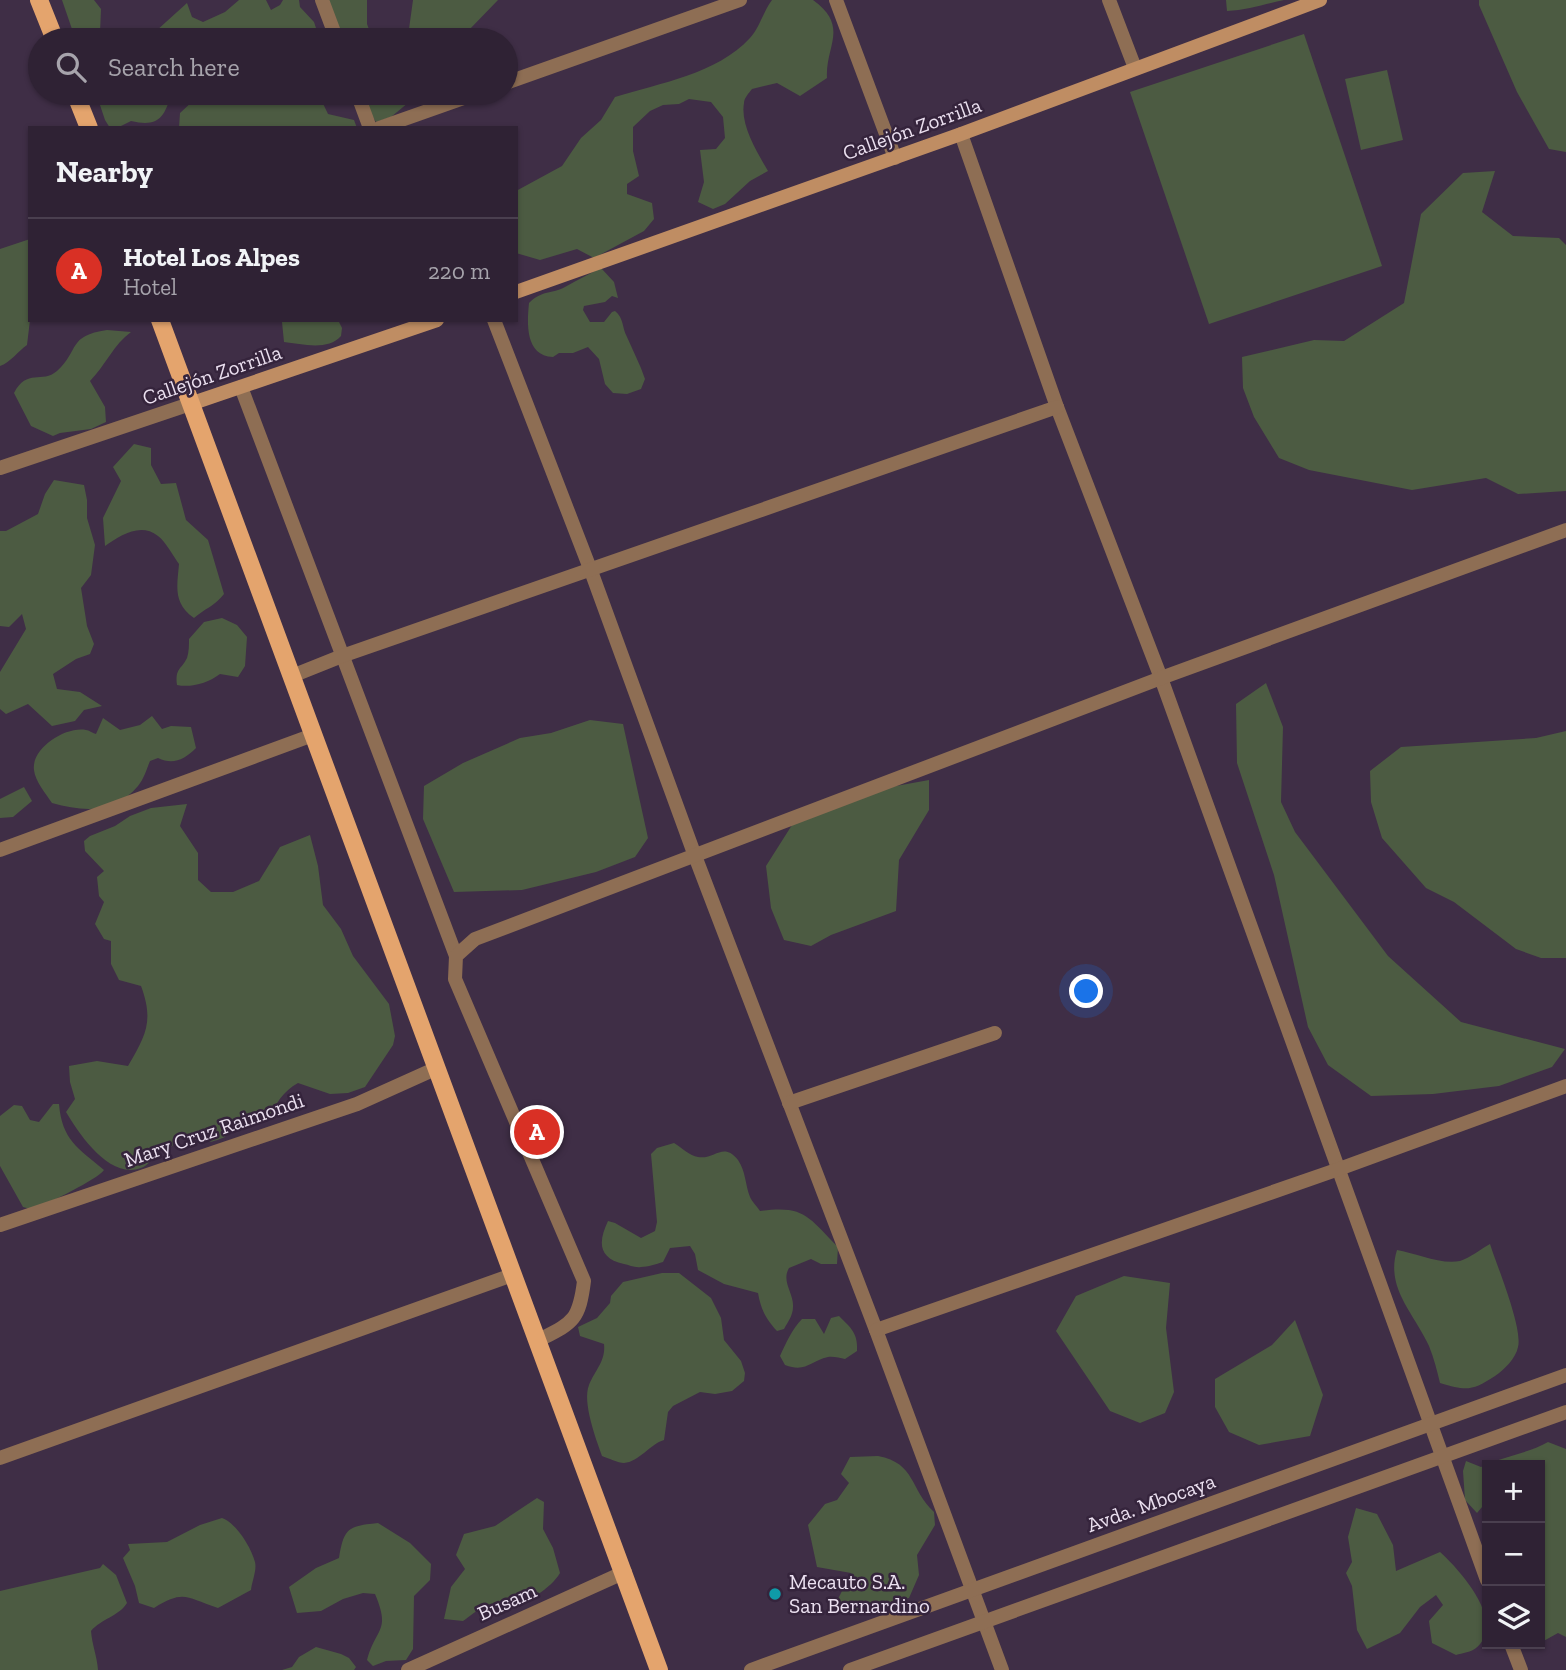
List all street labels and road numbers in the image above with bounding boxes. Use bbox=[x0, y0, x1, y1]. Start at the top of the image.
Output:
street label: Callejón Zorrilla bbox=[839, 92, 985, 166]
street label: Callejón Zorrilla bbox=[139, 339, 285, 411]
street label: Mary Cruz Raimondi bbox=[121, 1087, 307, 1172]
street label: Avda. Mbocaya bbox=[1083, 1468, 1218, 1537]
street label: Busam bbox=[473, 1578, 540, 1626]

